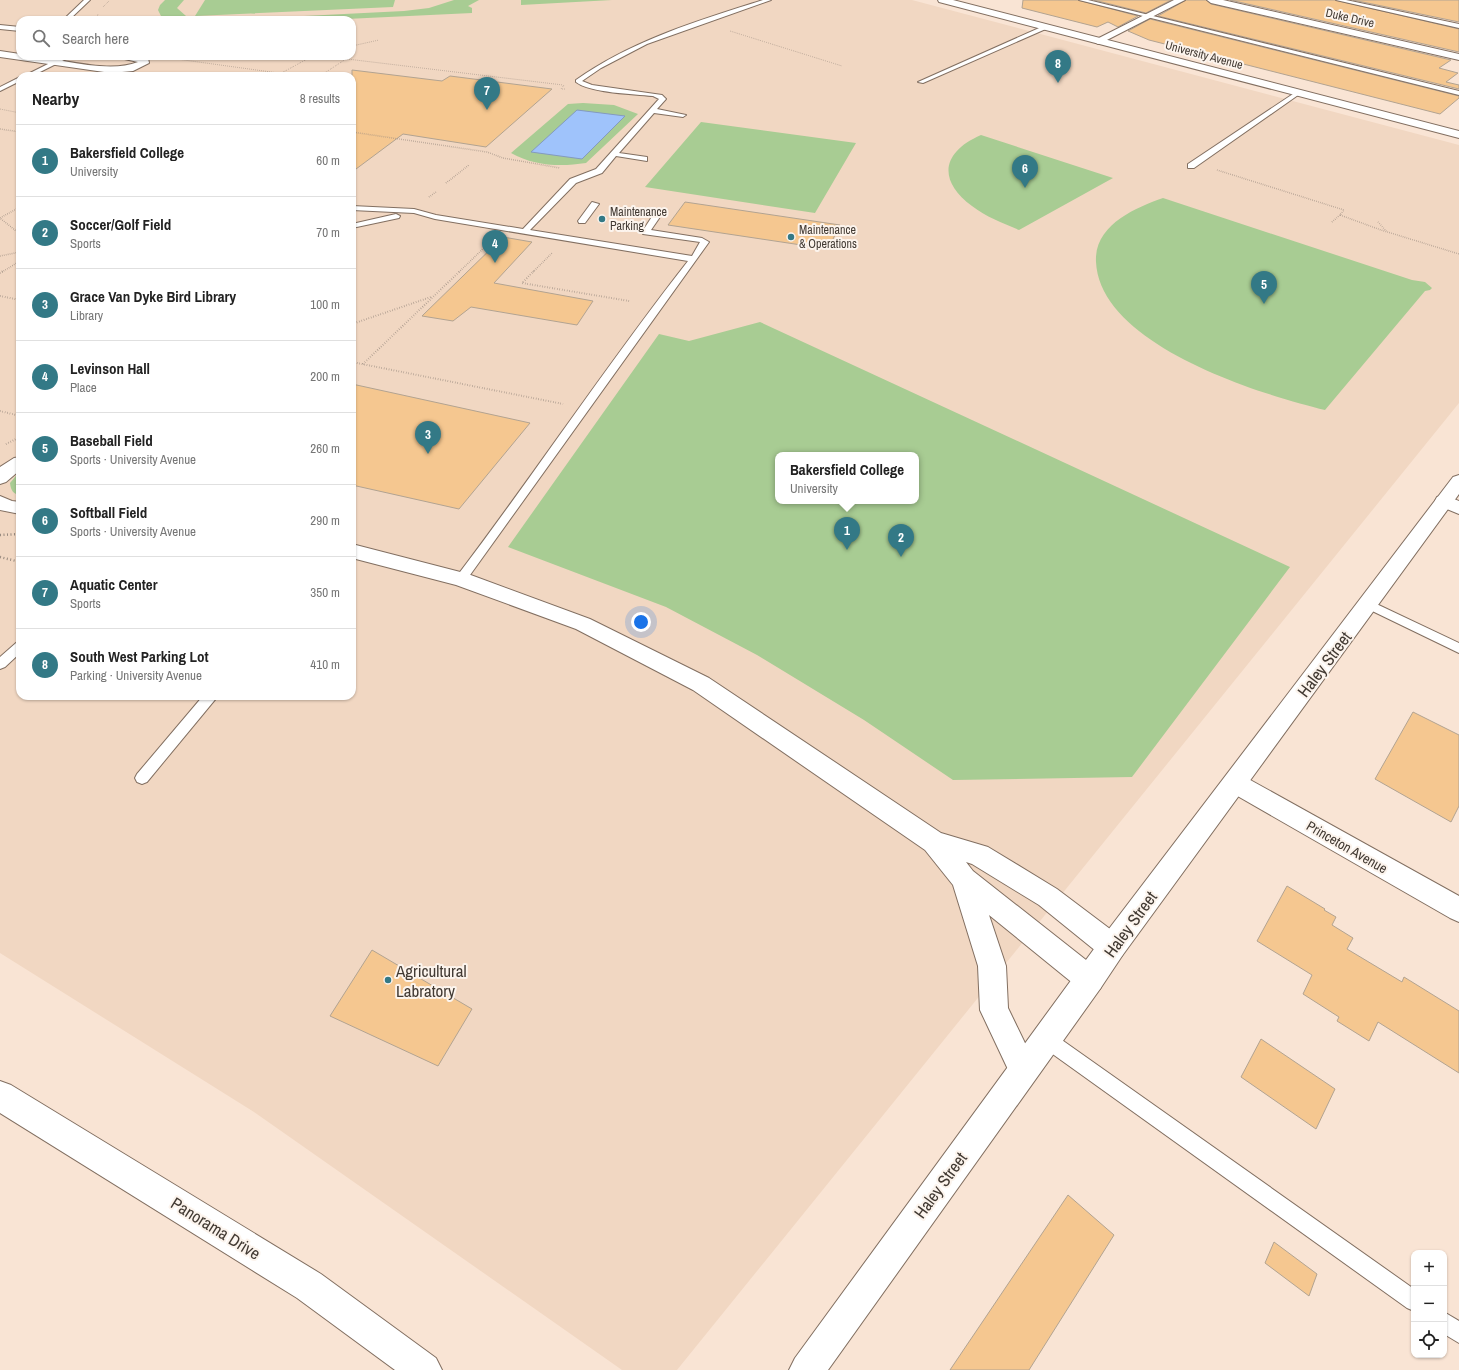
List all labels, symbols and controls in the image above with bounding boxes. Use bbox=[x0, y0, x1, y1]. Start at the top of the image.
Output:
street label: Duke Drive bbox=[1324, 5, 1376, 31]
search box bbox=[16, 16, 356, 60]
icon: search bbox=[30, 27, 52, 49]
text: Search here bbox=[62, 28, 129, 49]
street label: University Avenue bbox=[1163, 37, 1245, 73]
pin: 8 bbox=[1045, 50, 1071, 83]
pin: 7 bbox=[474, 77, 500, 110]
text: Nearby bbox=[32, 87, 79, 110]
text: 8 results bbox=[300, 90, 340, 107]
text: Bakersfield College bbox=[70, 142, 184, 163]
text: 1 bbox=[42, 152, 48, 169]
text: 60 m bbox=[316, 152, 340, 169]
pin: 6 bbox=[1012, 155, 1038, 188]
text: University bbox=[70, 163, 118, 180]
place label: Maintenance Parking bbox=[610, 204, 667, 234]
text: Soccer/Golf Field bbox=[70, 214, 171, 235]
marker: Maintenance Parking bbox=[597, 214, 607, 224]
place label: Maintenance & Operations bbox=[799, 222, 857, 252]
text: 2 bbox=[42, 224, 48, 241]
text: 70 m bbox=[316, 224, 340, 241]
pin: 4 bbox=[482, 230, 508, 263]
marker: Maintenance & Operations bbox=[786, 232, 796, 242]
text: Sports bbox=[70, 235, 101, 252]
pin: 5 bbox=[1251, 271, 1277, 304]
text: Grace Van Dyke Bird Library bbox=[70, 286, 236, 307]
text: 3 bbox=[42, 296, 48, 313]
text: 100 m bbox=[310, 296, 340, 313]
text: Library bbox=[70, 307, 103, 324]
text: Levinson Hall bbox=[70, 358, 150, 379]
text: 4 bbox=[42, 368, 48, 385]
text: 200 m bbox=[310, 368, 340, 385]
text: Place bbox=[70, 379, 97, 396]
pin: 3 bbox=[415, 421, 441, 454]
text: Baseball Field bbox=[70, 430, 153, 451]
text: 5 bbox=[42, 440, 48, 457]
text: 260 m bbox=[310, 440, 340, 457]
text: Sports · University Avenue bbox=[70, 451, 196, 468]
popup bbox=[775, 452, 919, 504]
text: Bakersfield College bbox=[790, 459, 904, 480]
text: University bbox=[790, 480, 838, 497]
text: Softball Field bbox=[70, 502, 147, 523]
text: 6 bbox=[42, 512, 48, 529]
text: 290 m bbox=[310, 512, 340, 529]
pin: 1 bbox=[834, 517, 860, 550]
text: Sports · University Avenue bbox=[70, 523, 196, 540]
pin: 2 bbox=[888, 524, 914, 557]
text: Aquatic Center bbox=[70, 574, 157, 595]
text: 7 bbox=[42, 584, 48, 601]
text: 350 m bbox=[310, 584, 340, 601]
text: Sports bbox=[70, 595, 101, 612]
your location bbox=[631, 612, 651, 632]
street label: Haley Street bbox=[1292, 626, 1356, 702]
text: South West Parking Lot bbox=[70, 646, 209, 667]
text: 8 bbox=[42, 656, 48, 673]
text: 410 m bbox=[310, 656, 340, 673]
text: Parking · University Avenue bbox=[70, 667, 202, 684]
street label: Princeton Avenue bbox=[1303, 817, 1391, 877]
street label: Haley Street bbox=[1098, 886, 1162, 962]
place label: Agricultural Labratory bbox=[395, 959, 467, 1002]
marker: Agricultural Labratory bbox=[383, 975, 393, 985]
street label: Haley Street bbox=[908, 1147, 972, 1223]
street label: Panorama Drive bbox=[167, 1191, 265, 1265]
map controls bbox=[1411, 1250, 1447, 1358]
button: + bbox=[1411, 1250, 1447, 1286]
button: − bbox=[1411, 1286, 1447, 1322]
button: locate bbox=[1411, 1322, 1447, 1358]

